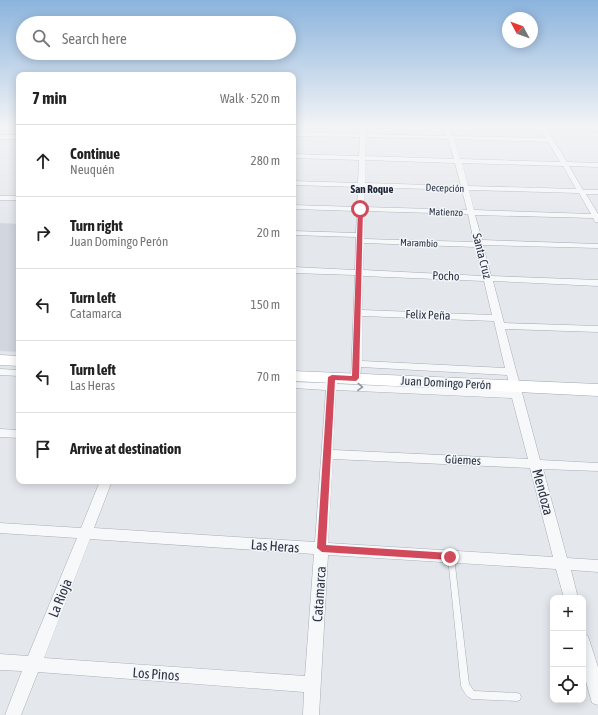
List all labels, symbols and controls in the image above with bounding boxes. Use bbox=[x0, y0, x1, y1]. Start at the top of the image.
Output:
north arrow bbox=[502, 12, 538, 48]
search box bbox=[16, 16, 296, 60]
icon: search bbox=[30, 27, 52, 49]
text: Search here bbox=[62, 30, 127, 47]
text: 7 min bbox=[32, 88, 67, 108]
text: Walk · 520 m bbox=[220, 91, 280, 106]
text: Continue bbox=[70, 145, 120, 162]
icon: ahead bbox=[32, 150, 54, 172]
text: 280 m bbox=[251, 153, 280, 168]
text: Neuquén bbox=[70, 162, 115, 177]
street label: Decepción bbox=[426, 182, 465, 194]
district label: San Roque bbox=[351, 183, 393, 195]
route start bbox=[351, 200, 369, 218]
street label: Matienzo bbox=[429, 206, 464, 218]
text: Turn right bbox=[70, 217, 123, 234]
icon: right bbox=[32, 222, 54, 244]
text: 20 m bbox=[257, 225, 280, 240]
street label: Santa Cruz bbox=[470, 232, 495, 281]
text: Juan Domingo Perón bbox=[70, 234, 168, 249]
street label: Marambio bbox=[400, 237, 438, 249]
street label: Pocho bbox=[432, 269, 460, 283]
text: Turn left bbox=[70, 289, 116, 306]
icon: left bbox=[32, 294, 54, 316]
text: 150 m bbox=[251, 297, 280, 312]
text: Catamarca bbox=[70, 306, 122, 321]
street label: Felix Peña bbox=[405, 307, 451, 323]
text: Turn left bbox=[70, 361, 116, 378]
icon: left bbox=[32, 366, 54, 388]
text: 70 m bbox=[257, 369, 280, 384]
street label: Juan Domingo Perón bbox=[400, 374, 492, 392]
text: Las Heras bbox=[70, 378, 115, 393]
one-way arrow bbox=[357, 383, 363, 392]
icon: arrive bbox=[32, 438, 54, 460]
text: Arrive at destination bbox=[70, 440, 181, 457]
street label: Güemes bbox=[445, 452, 481, 468]
street label: Mendoza bbox=[529, 467, 557, 517]
street label: Las Heras bbox=[250, 536, 300, 556]
route end bbox=[441, 548, 459, 566]
street label: Catamarca bbox=[309, 566, 329, 622]
street label: La Rioja bbox=[45, 576, 75, 620]
map controls bbox=[550, 595, 586, 703]
button: + bbox=[550, 595, 586, 631]
button: − bbox=[550, 631, 586, 667]
street label: Los Pinos bbox=[132, 664, 180, 684]
button: locate bbox=[550, 667, 586, 703]

